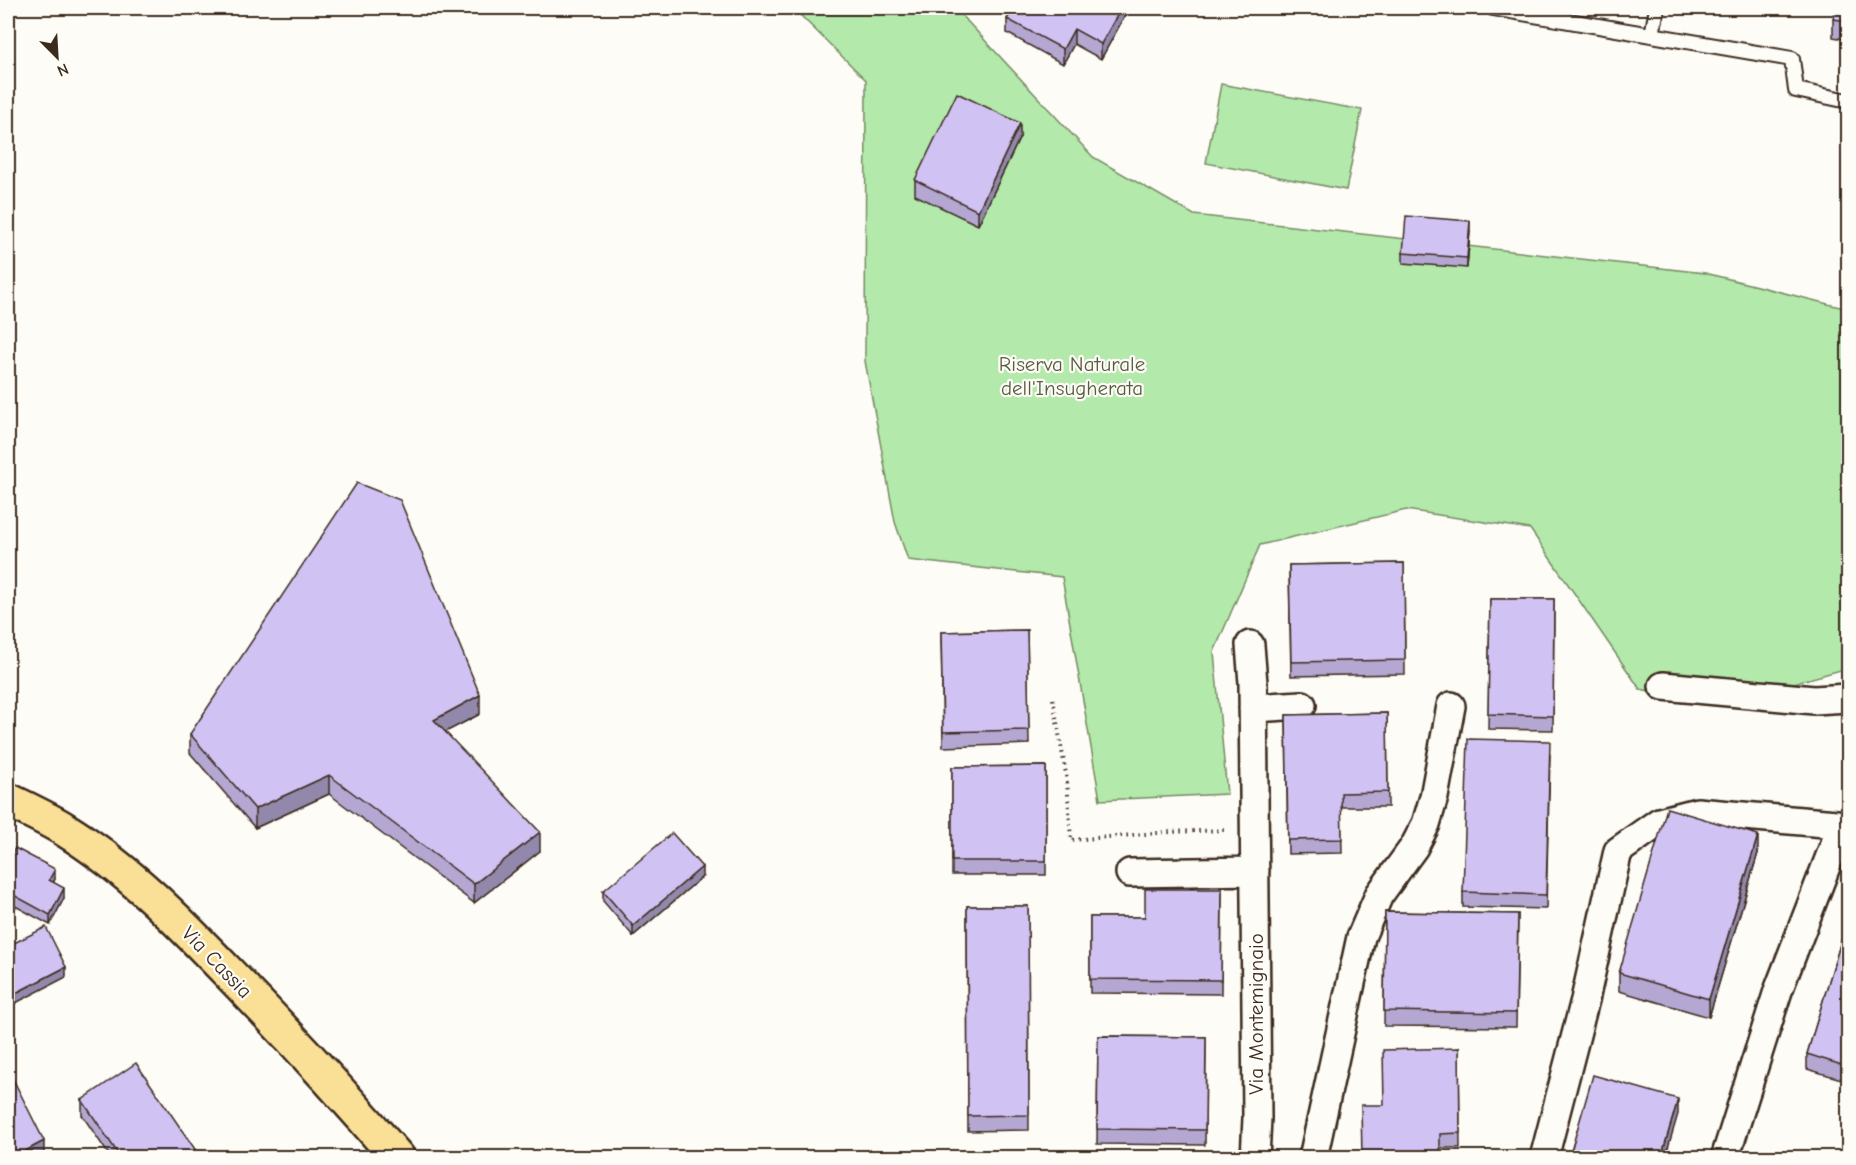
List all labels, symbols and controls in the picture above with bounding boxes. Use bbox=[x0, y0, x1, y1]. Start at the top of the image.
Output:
north arrow bbox=[27, 27, 87, 87]
text: N bbox=[54, 59, 71, 80]
park label: Riserva Naturale dell'Insugherata bbox=[999, 352, 1145, 400]
street label: Via Cassia bbox=[177, 921, 257, 1003]
street label: Via Montemignaio bbox=[1244, 933, 1268, 1095]

